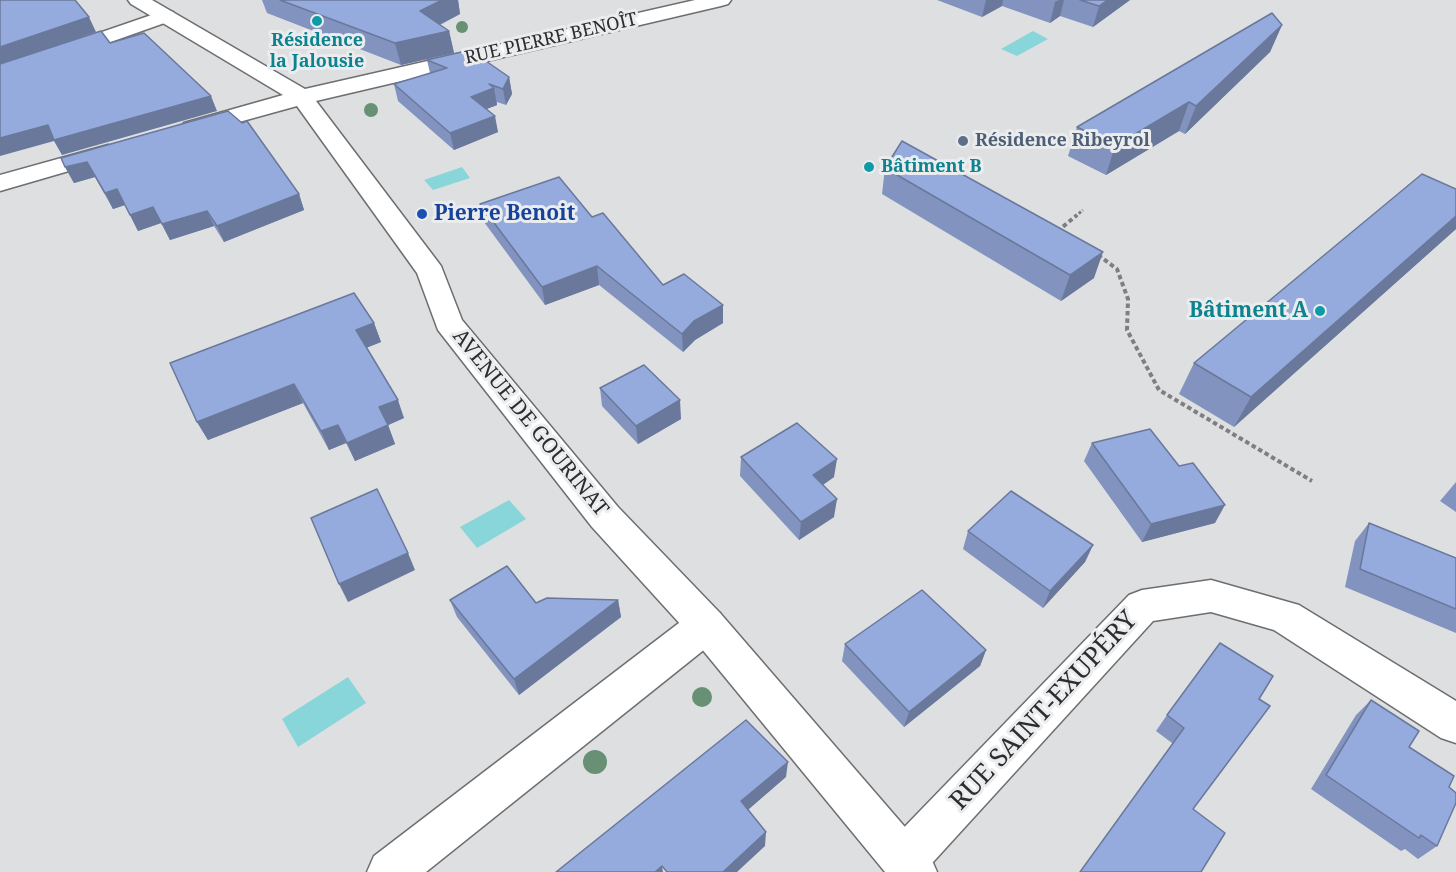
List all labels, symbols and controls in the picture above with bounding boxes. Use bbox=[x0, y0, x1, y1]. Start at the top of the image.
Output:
street label: RUE PIERRE BENOÎT bbox=[463, 9, 639, 69]
marker: Résidence la Jalousie bbox=[310, 14, 324, 28]
place label: Résidence la Jalousie bbox=[270, 30, 364, 72]
place label: Résidence Ribeyrol bbox=[975, 130, 1150, 152]
marker: Résidence Ribeyrol bbox=[956, 134, 970, 148]
place label: Bâtiment B bbox=[881, 156, 982, 178]
marker: Bâtiment B bbox=[862, 160, 876, 174]
place label: Pierre Benoit bbox=[434, 201, 575, 227]
marker: Pierre Benoit bbox=[415, 207, 429, 221]
place label: Bâtiment A bbox=[1189, 298, 1308, 324]
marker: Bâtiment A bbox=[1313, 304, 1327, 318]
street label: AVENUE DE GOURINAT bbox=[447, 324, 613, 522]
street label: RUE SAINT-EXUPÉRY bbox=[944, 605, 1144, 817]

